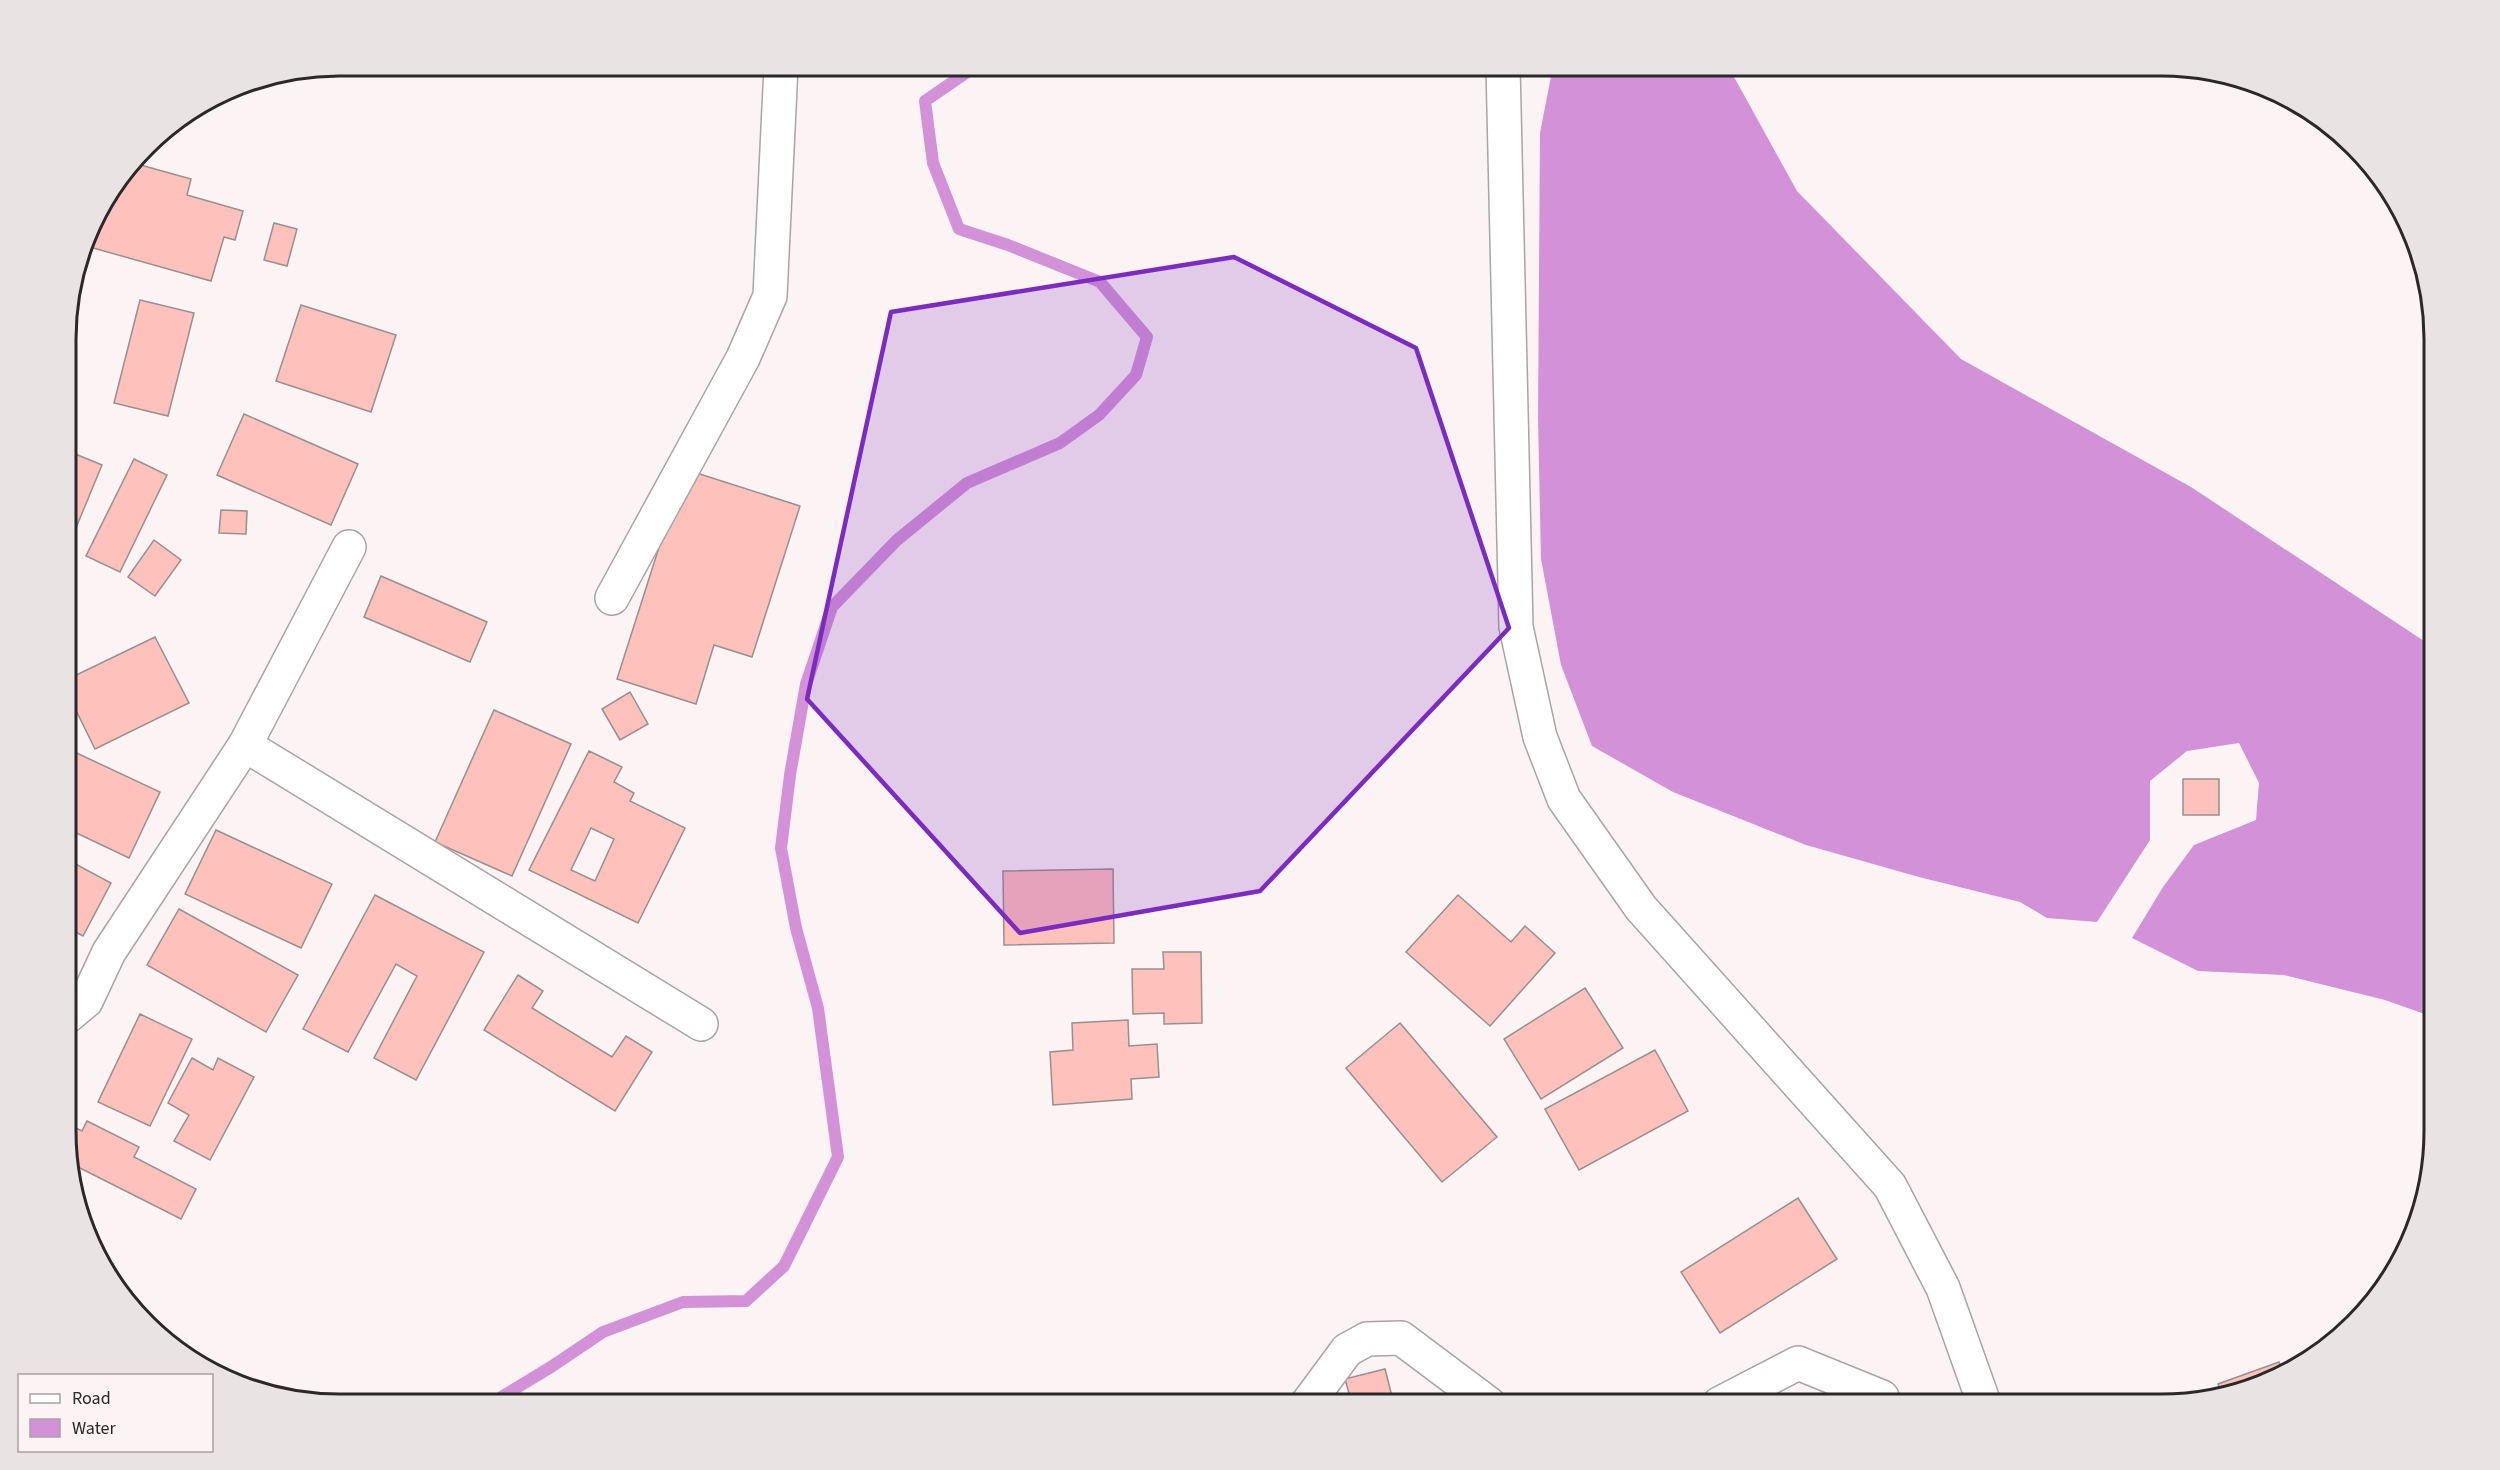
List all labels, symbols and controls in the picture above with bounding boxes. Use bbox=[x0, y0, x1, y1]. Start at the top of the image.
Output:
legend bbox=[18, 1374, 213, 1452]
text: Road bbox=[72, 1386, 111, 1411]
text: Water bbox=[72, 1416, 116, 1441]

